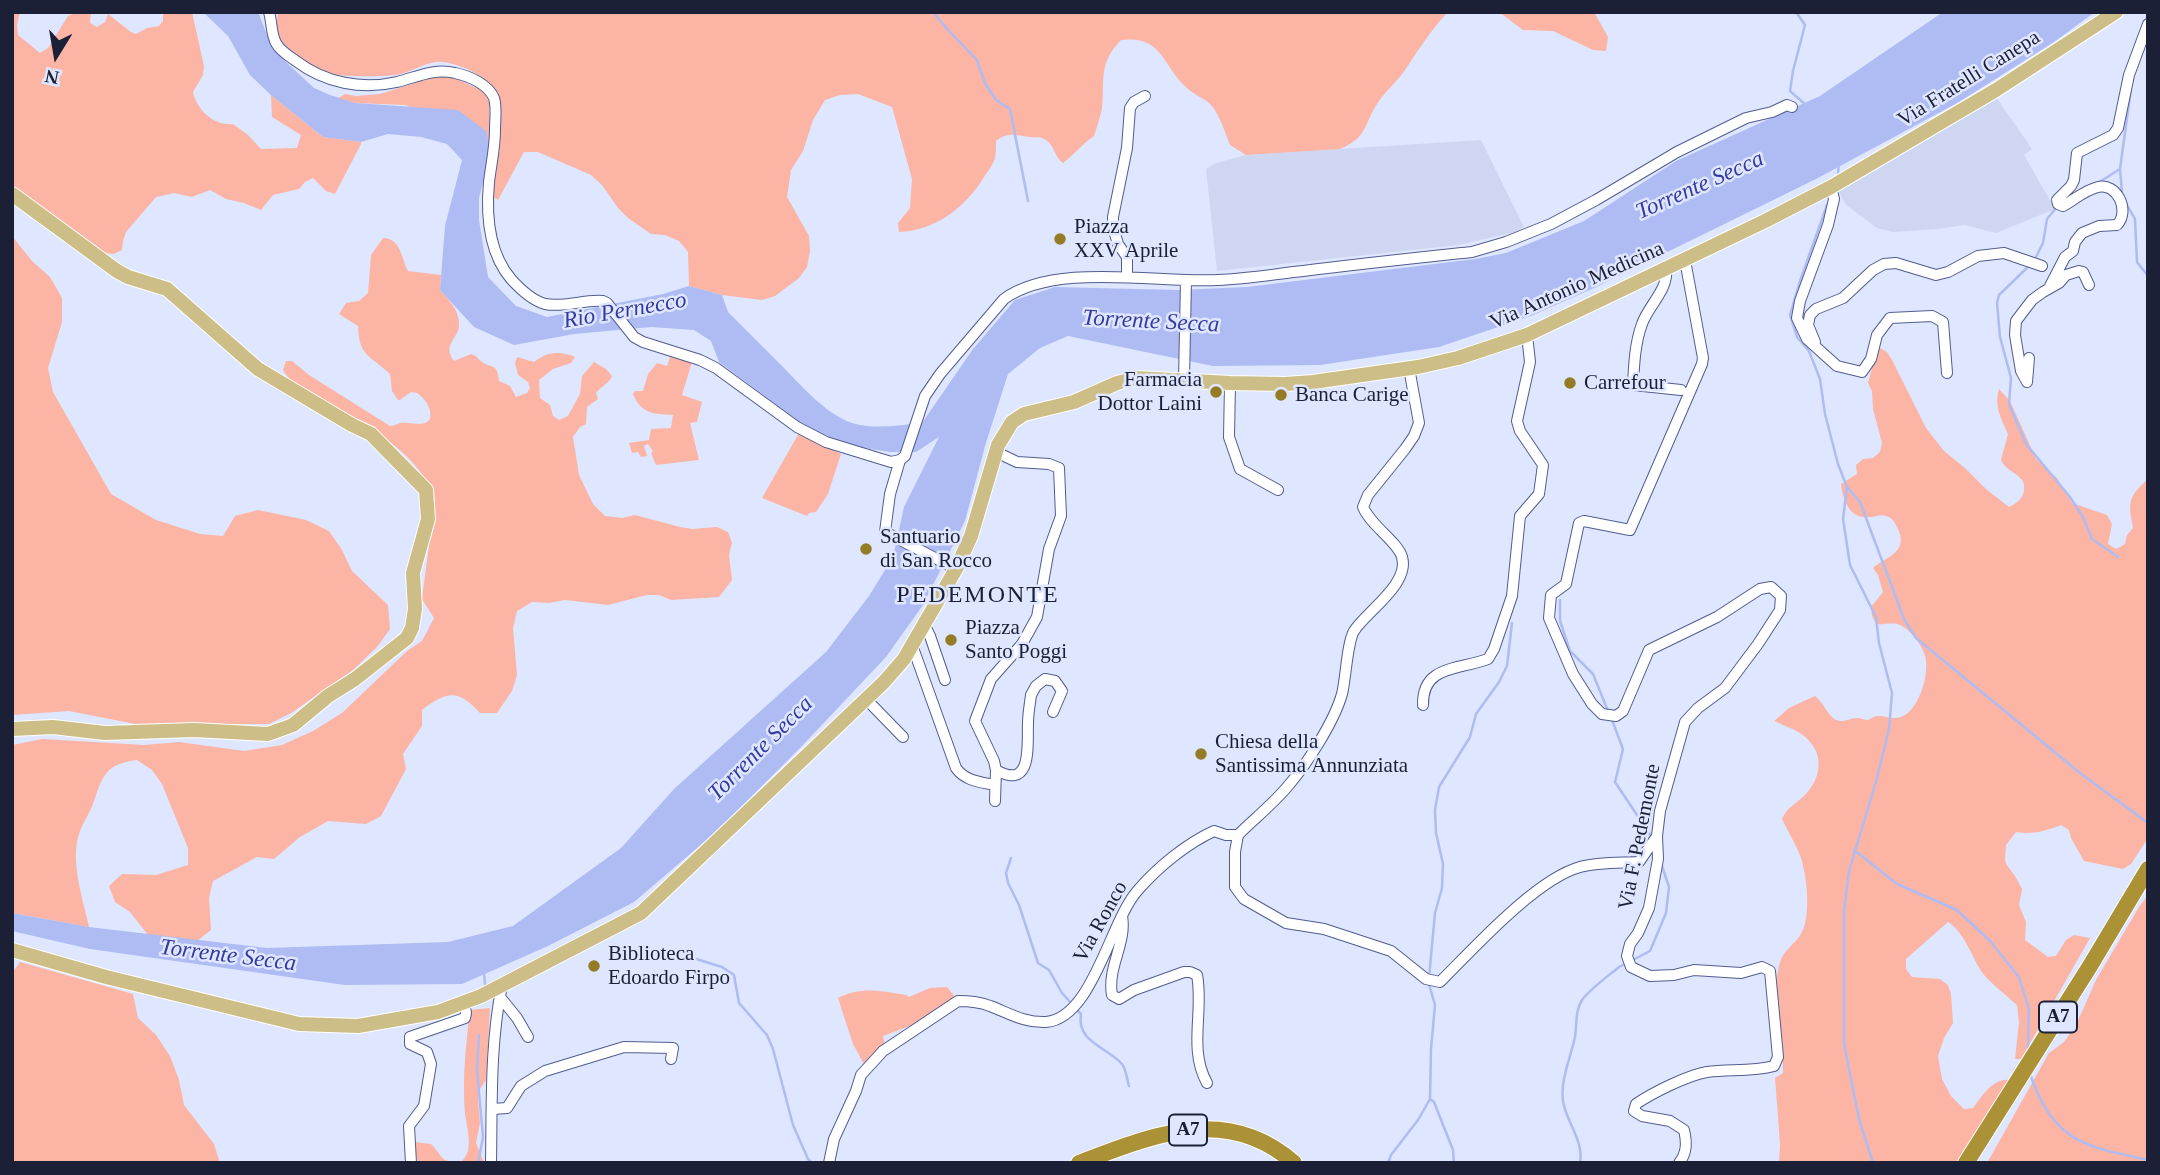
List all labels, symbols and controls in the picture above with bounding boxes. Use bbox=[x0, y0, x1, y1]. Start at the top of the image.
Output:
north arrow bbox=[21, 21, 91, 91]
street label: Via Fratelli Canepa bbox=[1893, 25, 2045, 133]
text: N bbox=[43, 65, 61, 89]
water label: Torrente Secca bbox=[1632, 146, 1768, 226]
place label: Piazza XXV Aprile bbox=[1074, 214, 1178, 264]
marker: Piazza XXV Aprile bbox=[1052, 231, 1068, 247]
street label: Via Antonio Medicina bbox=[1486, 236, 1668, 336]
water label: Rio Pernecco bbox=[561, 287, 689, 335]
water label: Torrente Secca bbox=[1082, 305, 1220, 339]
place label: Farmacia Dottor Laini bbox=[1098, 367, 1202, 417]
place label: Carrefour bbox=[1584, 370, 1666, 396]
marker: Carrefour bbox=[1562, 375, 1578, 391]
place label: Banca Carige bbox=[1295, 382, 1409, 408]
marker: Farmacia Dottor Laini bbox=[1208, 384, 1224, 400]
marker: Banca Carige bbox=[1273, 387, 1289, 403]
place label: Santuario di San Rocco bbox=[880, 524, 992, 574]
marker: Santuario di San Rocco bbox=[858, 541, 874, 557]
district label: PEDEMONTE bbox=[897, 582, 1059, 610]
place label: Piazza Santo Poggi bbox=[965, 615, 1067, 665]
marker: Piazza Santo Poggi bbox=[943, 632, 959, 648]
water label: Torrente Secca bbox=[703, 691, 819, 807]
place label: Chiesa della Santissima Annunziata bbox=[1215, 729, 1408, 779]
marker: Chiesa della Santissima Annunziata bbox=[1193, 746, 1209, 762]
street label: Via F. Pedemonte bbox=[1614, 762, 1666, 912]
street label: Via Ronco bbox=[1068, 877, 1134, 967]
water label: Torrente Secca bbox=[158, 934, 298, 978]
place label: Biblioteca Edoardo Firpo bbox=[608, 941, 730, 991]
marker: Biblioteca Edoardo Firpo bbox=[586, 958, 602, 974]
road number: A7 bbox=[2039, 1001, 2077, 1032]
road number: A7 bbox=[1169, 1114, 1207, 1146]

